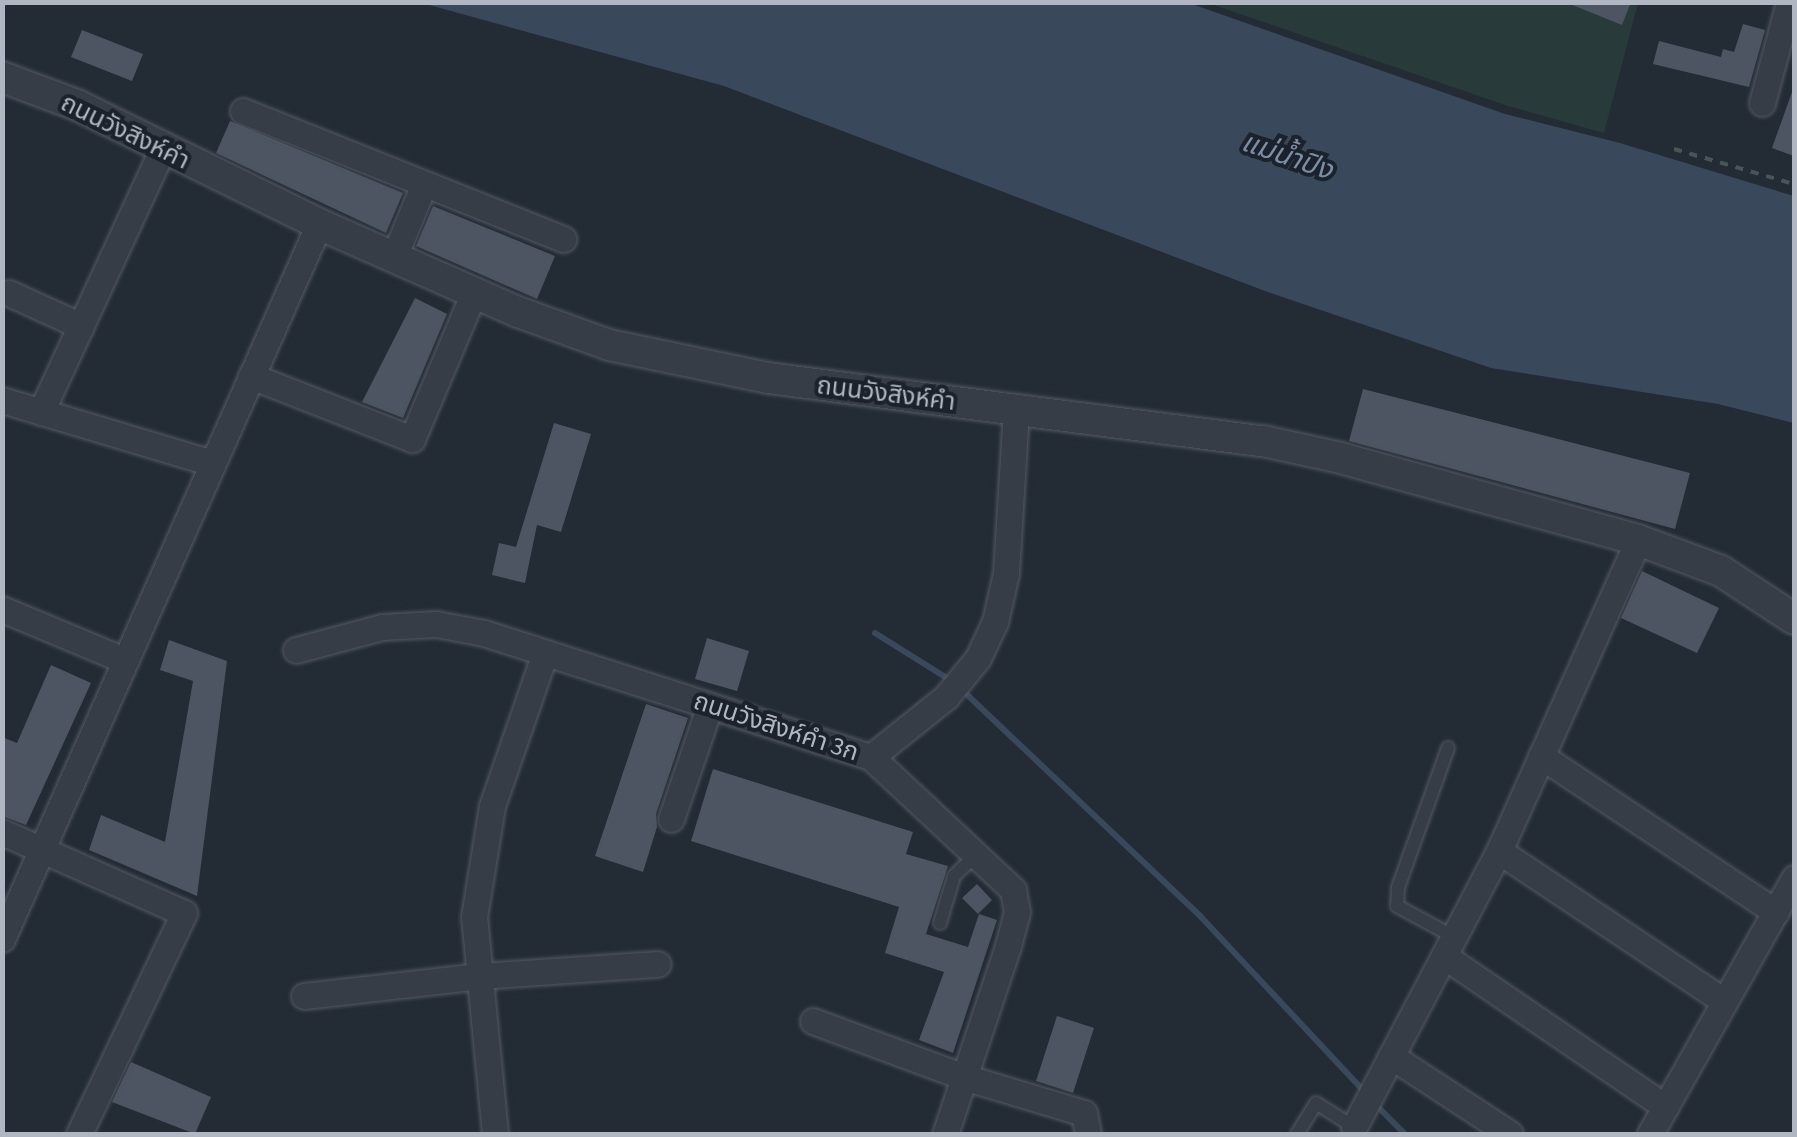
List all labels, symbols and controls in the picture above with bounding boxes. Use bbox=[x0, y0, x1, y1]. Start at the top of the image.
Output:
street label: ถนนวังสิงห์คำ bbox=[56, 88, 194, 176]
water label: แม่น้ำปิง bbox=[1237, 125, 1337, 187]
street label: ถนนวังสิงห์คำ bbox=[815, 371, 957, 417]
street label: ถนนวังสิงห์คำ 3ก bbox=[690, 686, 862, 768]

